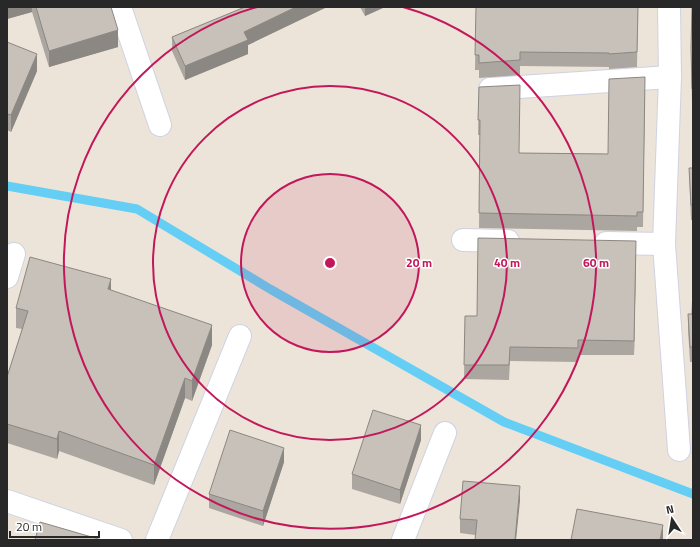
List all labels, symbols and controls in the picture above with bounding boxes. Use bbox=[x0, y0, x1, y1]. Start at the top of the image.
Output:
text: 20 m bbox=[406, 253, 432, 272]
text: 40 m bbox=[494, 253, 520, 272]
text: 60 m bbox=[583, 253, 609, 272]
centre of rings bbox=[323, 256, 337, 270]
north arrow bbox=[652, 499, 692, 539]
text: N bbox=[665, 501, 675, 518]
scale bar bbox=[10, 513, 99, 539]
text: 20 m bbox=[16, 517, 42, 536]

